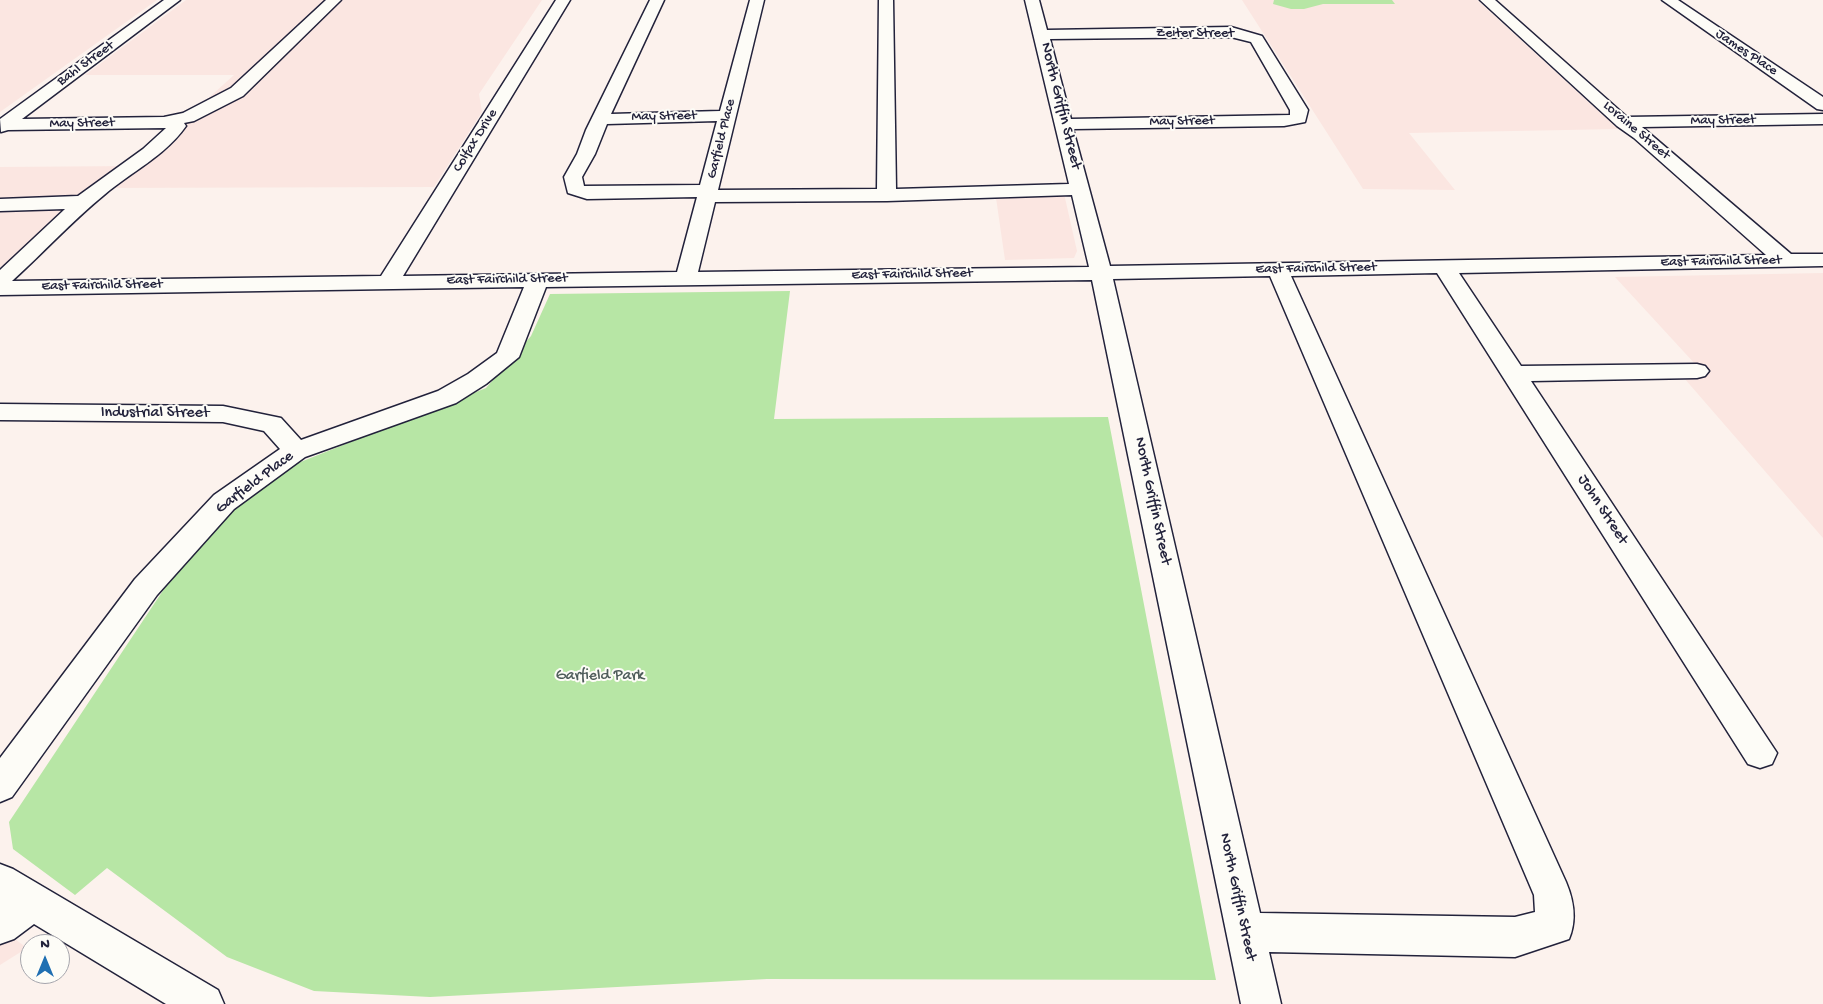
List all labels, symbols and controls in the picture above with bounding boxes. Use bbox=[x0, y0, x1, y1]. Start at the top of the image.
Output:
street label: Zeiter Street bbox=[1156, 26, 1234, 42]
street label: James Place bbox=[1712, 26, 1780, 80]
street label: Bahl Street bbox=[54, 38, 118, 90]
street label: North Griffin Street bbox=[1035, 41, 1085, 171]
street label: Garfield Place bbox=[704, 98, 740, 180]
street label: Loraine Street bbox=[1599, 98, 1673, 164]
street label: Colfax Drive bbox=[450, 106, 502, 176]
street label: May Street bbox=[631, 108, 697, 126]
street label: May Street bbox=[1690, 112, 1756, 130]
street label: May Street bbox=[1149, 113, 1215, 131]
street label: May Street bbox=[49, 115, 115, 133]
street label: East Fairchild Street bbox=[1660, 253, 1782, 271]
street label: East Fairchild Street bbox=[1255, 260, 1377, 278]
street label: East Fairchild Street bbox=[851, 266, 973, 284]
street label: East Fairchild Street bbox=[446, 271, 568, 289]
street label: East Fairchild Street bbox=[41, 277, 163, 295]
street label: Industrial Street bbox=[101, 404, 209, 424]
street label: North Griffin Street bbox=[1129, 435, 1175, 567]
street label: Garfield Place bbox=[212, 447, 298, 519]
street label: John Street bbox=[1572, 471, 1632, 549]
park label: Garfield Park bbox=[556, 667, 644, 687]
street label: North Griffin Street bbox=[1214, 831, 1260, 963]
north arrow bbox=[20, 934, 70, 984]
text: N bbox=[40, 936, 50, 953]

